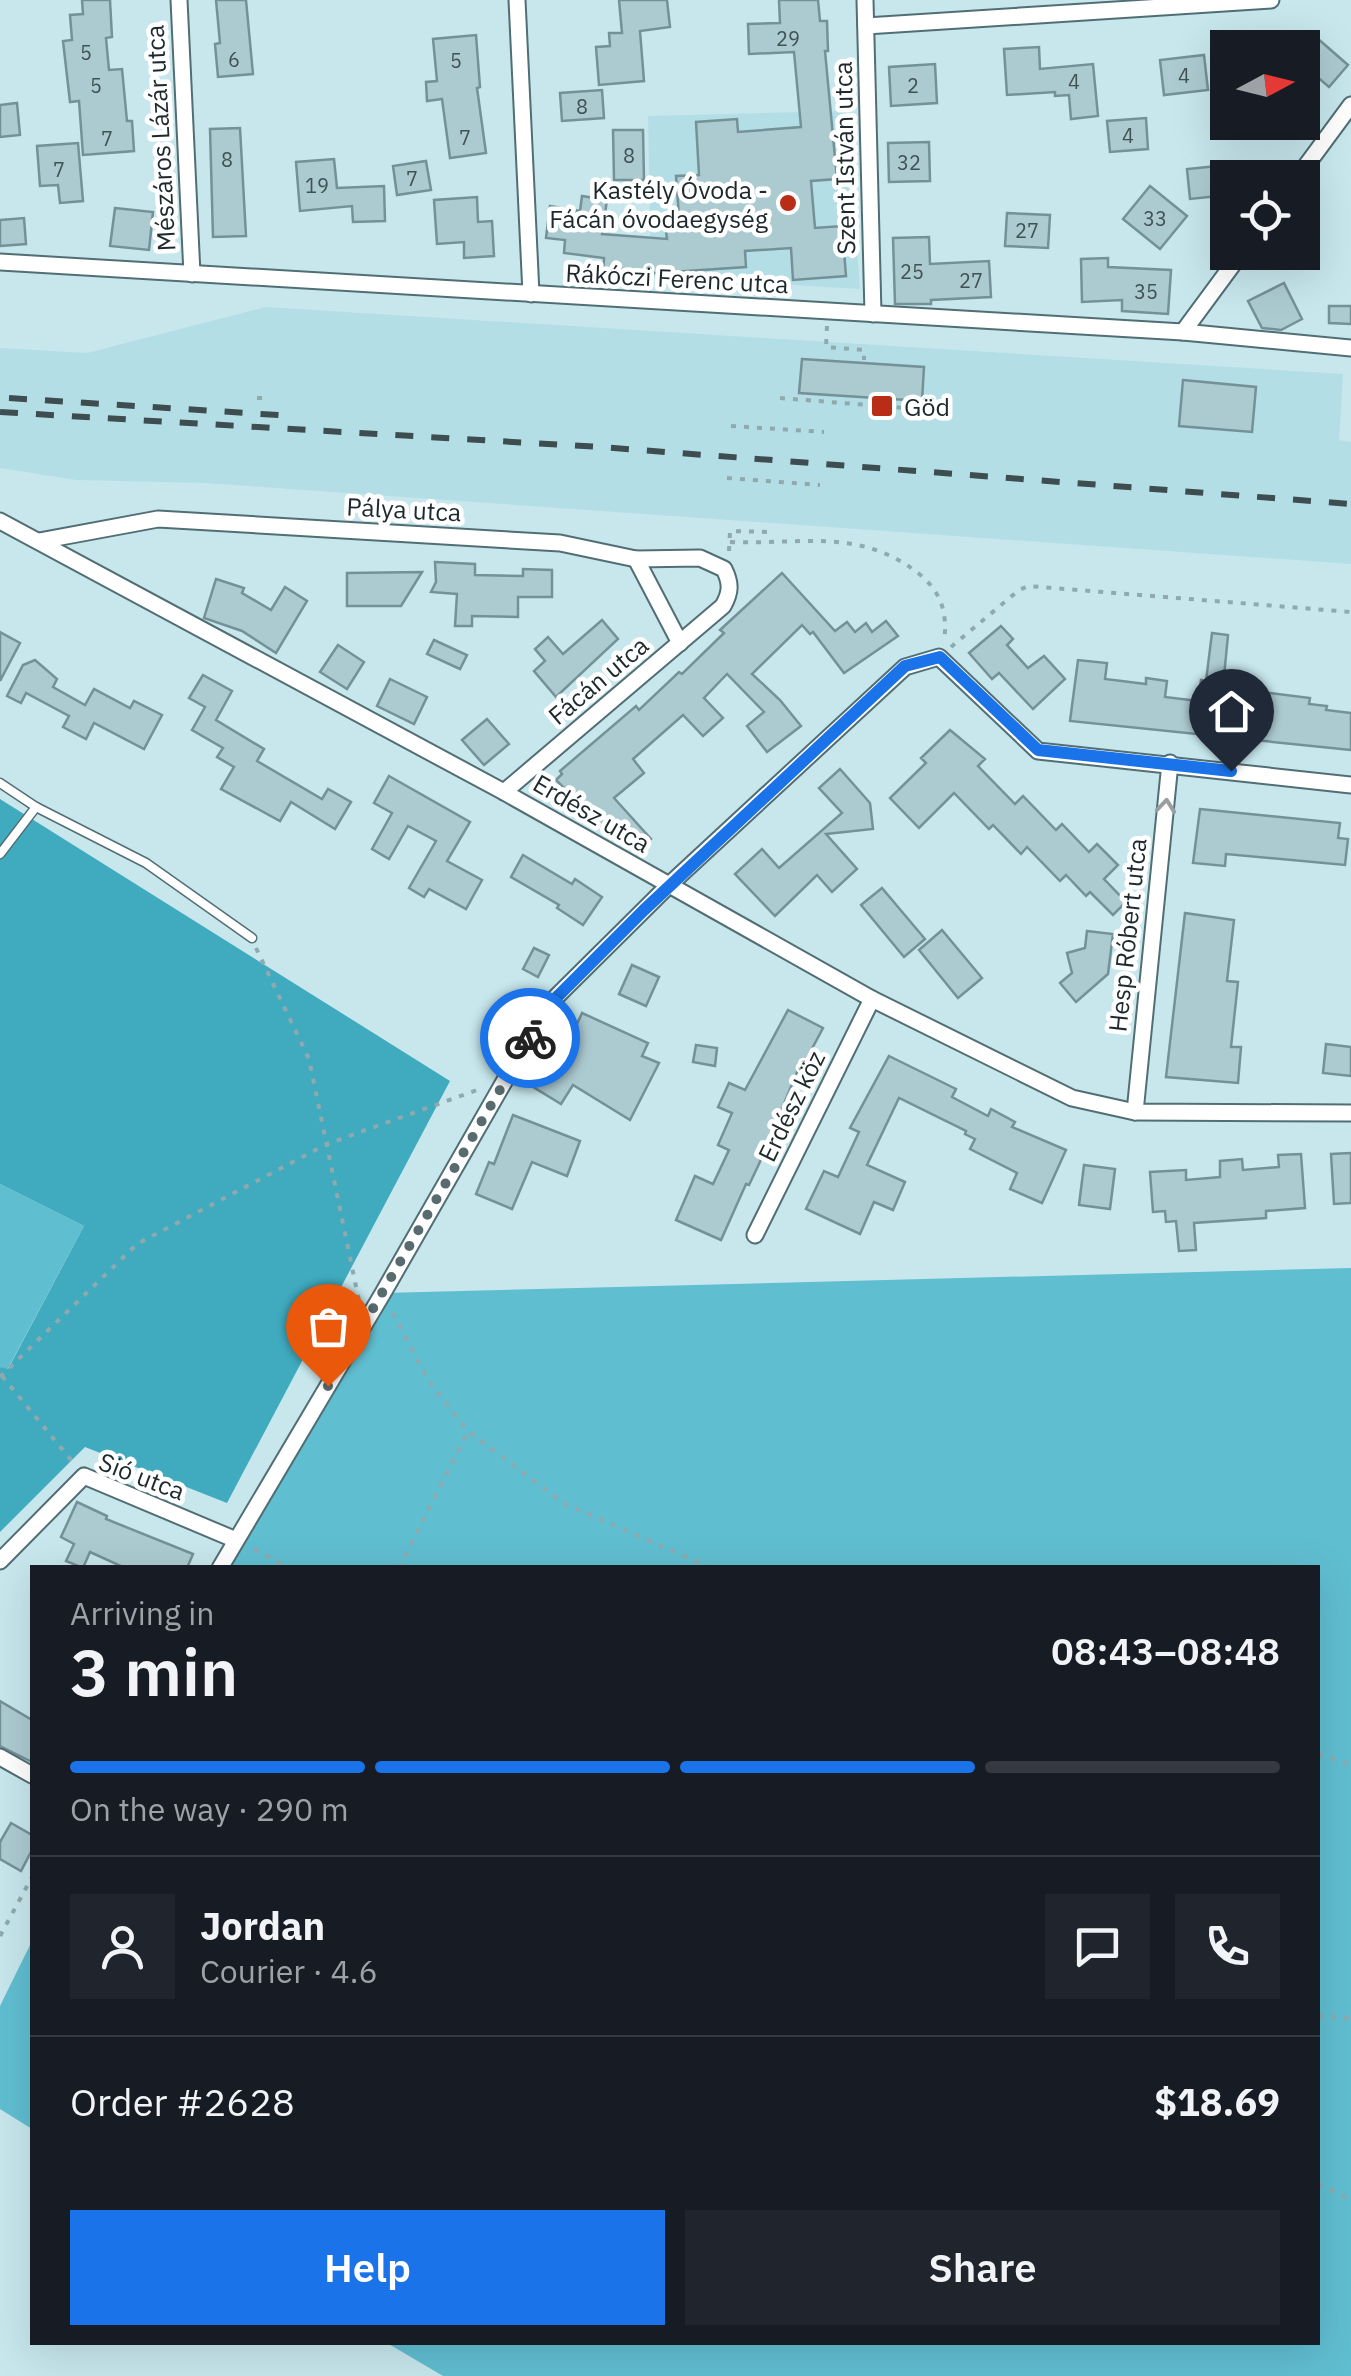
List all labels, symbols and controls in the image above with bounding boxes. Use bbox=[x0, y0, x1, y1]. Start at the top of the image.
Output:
street label: Mészáros Lázár utca bbox=[138, 24, 182, 252]
house number: 29 bbox=[776, 25, 800, 52]
north arrow bbox=[1210, 30, 1320, 140]
map controls bbox=[1210, 30, 1320, 270]
house number: 5 bbox=[80, 39, 92, 66]
house number: 6 bbox=[228, 46, 240, 73]
house number: 5 bbox=[450, 47, 462, 74]
street label: Szent István utca bbox=[826, 61, 862, 255]
house number: 4 bbox=[1178, 62, 1190, 89]
house number: 4 bbox=[1068, 68, 1080, 95]
house number: 5 bbox=[90, 72, 102, 99]
house number: 2 bbox=[907, 72, 919, 99]
house number: 8 bbox=[576, 93, 588, 120]
house number: 4 bbox=[1122, 122, 1134, 149]
house number: 7 bbox=[459, 124, 471, 151]
house number: 7 bbox=[101, 125, 113, 152]
house number: 8 bbox=[623, 142, 635, 169]
house number: 8 bbox=[221, 146, 233, 173]
house number: 32 bbox=[897, 149, 921, 176]
house number: 7 bbox=[53, 156, 65, 183]
button: locate bbox=[1210, 160, 1320, 270]
house number: 7 bbox=[406, 165, 418, 192]
house number: 19 bbox=[305, 172, 329, 199]
place label: Kastély Óvoda - Fácán óvodaegység bbox=[549, 173, 768, 235]
marker: Kastély Óvoda - Fácán óvodaegység bbox=[777, 192, 799, 214]
house number: 33 bbox=[1143, 205, 1167, 232]
house number: 27 bbox=[1015, 217, 1039, 244]
street label: Rákóczi Ferenc utca bbox=[565, 256, 789, 300]
house number: 25 bbox=[900, 258, 924, 285]
house number: 27 bbox=[959, 267, 983, 294]
house number: 35 bbox=[1134, 278, 1158, 305]
place label: Göd bbox=[904, 390, 950, 423]
marker: Göd bbox=[869, 393, 895, 419]
street label: Pálya utca bbox=[346, 490, 462, 528]
street label: Fácán utca bbox=[541, 628, 655, 732]
pin bbox=[1189, 669, 1274, 772]
icon: home bbox=[1204, 684, 1259, 739]
street label: Erdész utca bbox=[527, 766, 657, 860]
one-way arrow bbox=[1154, 798, 1176, 814]
street label: Hesp Róbert utca bbox=[1100, 837, 1154, 1033]
courier bbox=[480, 988, 580, 1088]
icon: bike bbox=[503, 1011, 558, 1066]
street label: Erdész köz bbox=[750, 1045, 832, 1167]
pin bbox=[286, 1284, 371, 1387]
icon: bag bbox=[301, 1299, 356, 1354]
street label: Sió utca bbox=[94, 1445, 190, 1507]
text: Arriving in bbox=[70, 1592, 215, 1634]
text: 08:43–08:48 bbox=[1051, 1626, 1280, 1675]
text: 3 min bbox=[70, 1629, 238, 1714]
text: On the way · 290 m bbox=[70, 1788, 349, 1830]
button: person bbox=[70, 1894, 175, 1999]
button: chat bbox=[1045, 1894, 1150, 1999]
button: phone bbox=[1175, 1894, 1280, 1999]
text: Jordan bbox=[200, 1901, 325, 1950]
text: Courier · 4.6 bbox=[200, 1950, 378, 1992]
text: Order #2628 bbox=[70, 2077, 295, 2126]
text: $18.69 bbox=[1154, 2077, 1280, 2126]
button: Help bbox=[70, 2210, 665, 2325]
button: Share bbox=[685, 2210, 1280, 2325]

